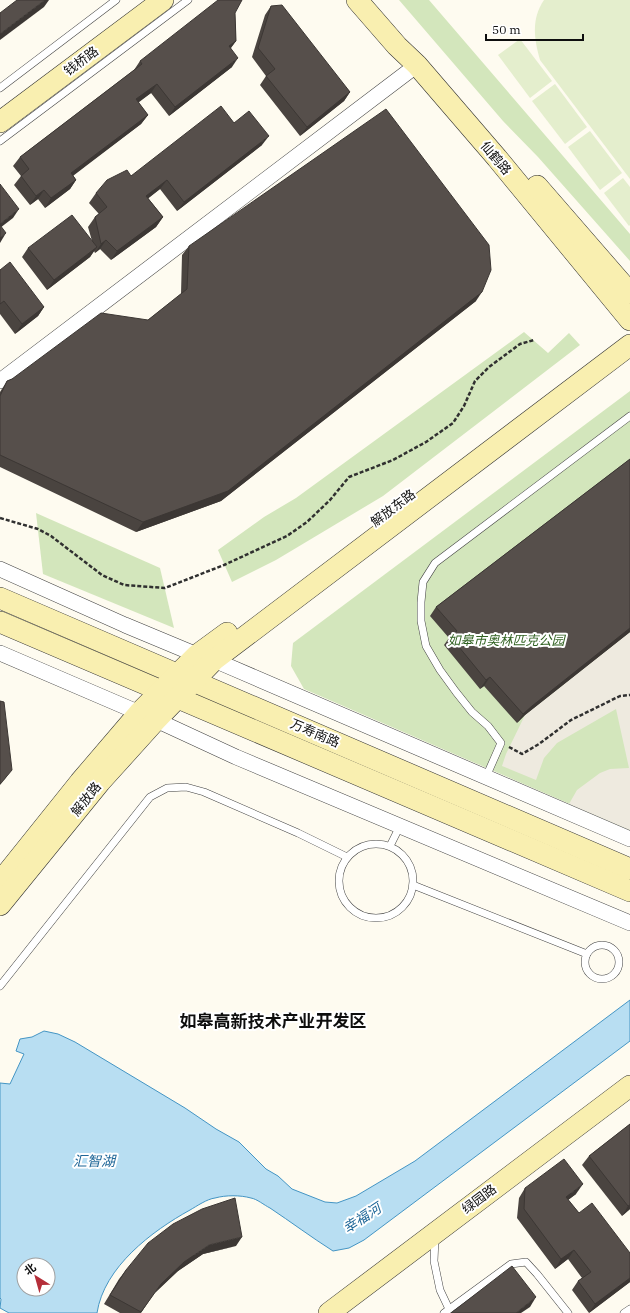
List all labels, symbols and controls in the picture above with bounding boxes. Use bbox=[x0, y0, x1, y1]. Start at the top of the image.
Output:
scale bar bbox=[486, 16, 583, 42]
text: 50 m bbox=[492, 22, 521, 37]
street label: 钱桥路 bbox=[60, 42, 102, 80]
street label: 仙鹤路 bbox=[477, 138, 515, 178]
street label: 解放东路 bbox=[367, 486, 419, 530]
park label: 如皋市奥林匹克公园 bbox=[447, 632, 566, 649]
street label: 万寿南路 bbox=[288, 715, 342, 751]
street label: 解放路 bbox=[67, 778, 105, 820]
district label: 如皋高新技术产业开发区 bbox=[180, 1010, 367, 1032]
water label: 汇智湖 bbox=[73, 1152, 117, 1170]
street label: 绿园路 bbox=[458, 1180, 500, 1218]
water label: 幸福河 bbox=[339, 1197, 387, 1237]
north arrow bbox=[16, 1257, 56, 1297]
text: 北 bbox=[21, 1260, 39, 1278]

